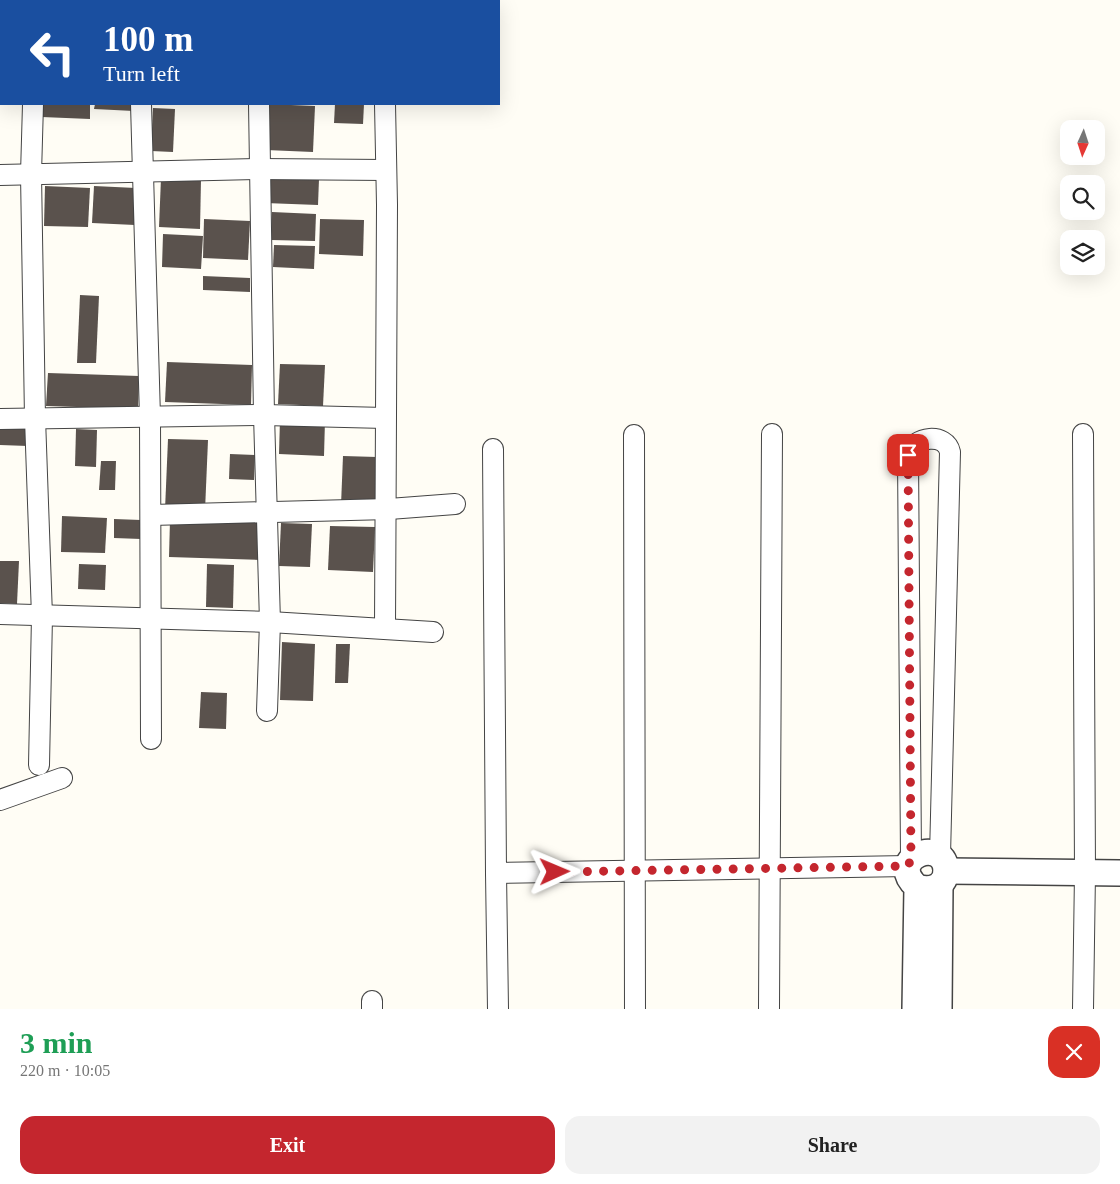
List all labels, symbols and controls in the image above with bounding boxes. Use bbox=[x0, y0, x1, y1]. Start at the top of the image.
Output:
icon: left bbox=[20, 20, 85, 85]
text: 100 m bbox=[103, 20, 193, 59]
text: Turn left bbox=[103, 61, 180, 86]
north arrow bbox=[1060, 120, 1105, 165]
map controls bbox=[1060, 120, 1105, 275]
button: search bbox=[1060, 175, 1105, 220]
button: layers bbox=[1060, 230, 1105, 275]
pin bbox=[887, 434, 929, 476]
icon: arrive bbox=[894, 441, 922, 469]
position arrow bbox=[528, 845, 580, 897]
text: 3 min bbox=[20, 1026, 93, 1059]
button: close bbox=[1048, 1026, 1100, 1078]
text: 220 m · 10:05 bbox=[20, 1062, 110, 1079]
button: Exit bbox=[20, 1116, 555, 1174]
button: Share bbox=[565, 1116, 1100, 1174]

